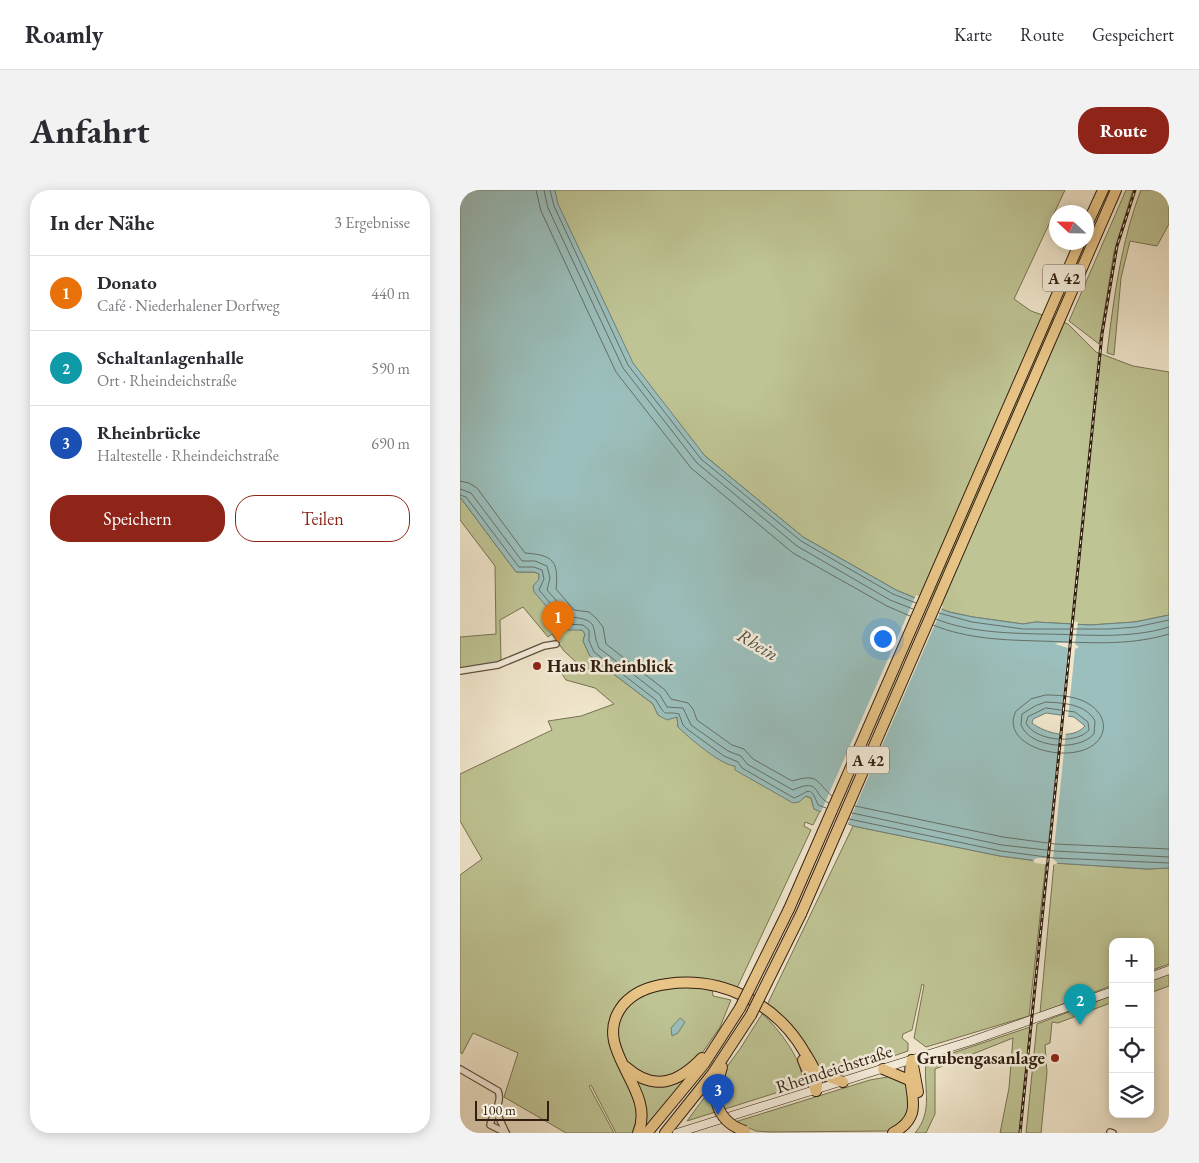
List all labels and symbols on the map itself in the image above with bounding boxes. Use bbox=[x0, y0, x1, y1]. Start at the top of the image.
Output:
north arrow bbox=[1049, 205, 1094, 250]
road number: A 42 bbox=[1043, 265, 1085, 292]
pin: 1 bbox=[542, 601, 574, 642]
water label: Rhein bbox=[732, 622, 783, 667]
your location bbox=[870, 626, 896, 652]
place label: Haus Rheinblick bbox=[547, 654, 675, 677]
marker: Haus Rheinblick bbox=[531, 660, 543, 672]
road number: A 42 bbox=[847, 746, 889, 774]
pin: 2 bbox=[1064, 984, 1096, 1025]
street label: Rheindeichstraße bbox=[773, 1039, 895, 1098]
place label: Grubengasanlage bbox=[917, 1046, 1045, 1069]
marker: Grubengasanlage bbox=[1049, 1052, 1061, 1064]
pin: 3 bbox=[702, 1074, 734, 1115]
scale bar bbox=[475, 1098, 549, 1121]

